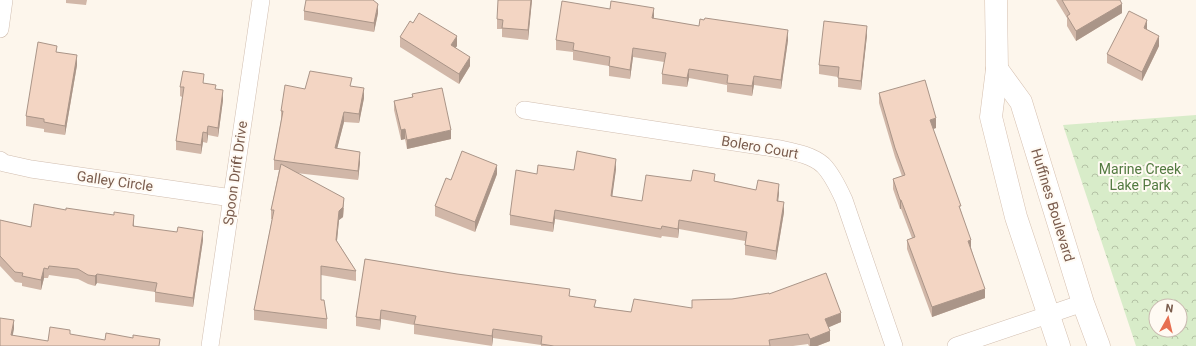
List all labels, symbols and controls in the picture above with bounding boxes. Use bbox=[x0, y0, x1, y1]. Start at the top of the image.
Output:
street label: Spoon Drift Drive bbox=[220, 120, 250, 226]
street label: Bolero Court bbox=[720, 132, 800, 162]
street label: Huffines Boulevard bbox=[1028, 146, 1078, 264]
park label: Marine Creek Lake Park bbox=[1099, 161, 1182, 193]
street label: Galley Circle bbox=[76, 168, 154, 194]
north arrow bbox=[1148, 298, 1188, 338]
text: N bbox=[1165, 302, 1174, 316]

